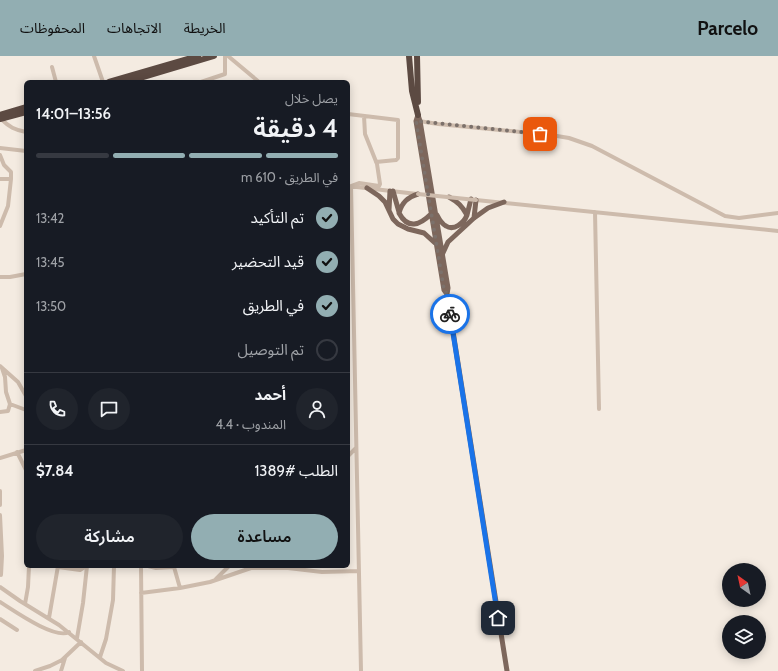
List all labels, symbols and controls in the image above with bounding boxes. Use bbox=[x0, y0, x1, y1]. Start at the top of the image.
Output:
text: Parcelo bbox=[697, 17, 758, 40]
text: المحفوظات bbox=[20, 19, 85, 37]
text: الاتجاهات bbox=[107, 19, 162, 37]
text: الخريطة bbox=[184, 19, 226, 37]
text: يصل خلال bbox=[285, 90, 338, 106]
text: 13:56–14:01 bbox=[36, 105, 111, 123]
text: 4 دقيقة bbox=[253, 112, 338, 144]
pin bbox=[523, 117, 557, 151]
icon: bag bbox=[529, 123, 551, 145]
text: في الطريق · 610 m bbox=[241, 169, 338, 185]
icon: check bbox=[316, 207, 338, 229]
text: تم التأكيد bbox=[251, 209, 304, 227]
text: 13:42 bbox=[36, 210, 64, 226]
icon: check bbox=[316, 251, 338, 273]
text: قيد التحضير bbox=[232, 253, 304, 271]
text: 13:45 bbox=[36, 254, 65, 270]
courier bbox=[430, 294, 470, 334]
icon: check bbox=[316, 295, 338, 317]
text: في الطريق bbox=[243, 297, 304, 315]
text: 13:50 bbox=[36, 298, 66, 314]
icon: bike bbox=[439, 303, 461, 325]
text: تم التوصيل bbox=[237, 341, 304, 359]
text: أحمد bbox=[255, 386, 286, 404]
button: phone bbox=[36, 388, 78, 430]
button: chat bbox=[88, 388, 130, 430]
button: person bbox=[296, 388, 338, 430]
text: المندوب · 4.4 bbox=[215, 416, 286, 432]
text: $7.84 bbox=[36, 462, 74, 480]
text: الطلب #1389 bbox=[254, 462, 338, 480]
button: مشاركة bbox=[36, 514, 183, 560]
button: مساعدة bbox=[191, 514, 338, 560]
north arrow bbox=[722, 563, 766, 607]
map controls bbox=[722, 563, 766, 659]
pin bbox=[481, 601, 515, 635]
icon: home bbox=[487, 607, 509, 629]
button: layers bbox=[722, 615, 766, 659]

